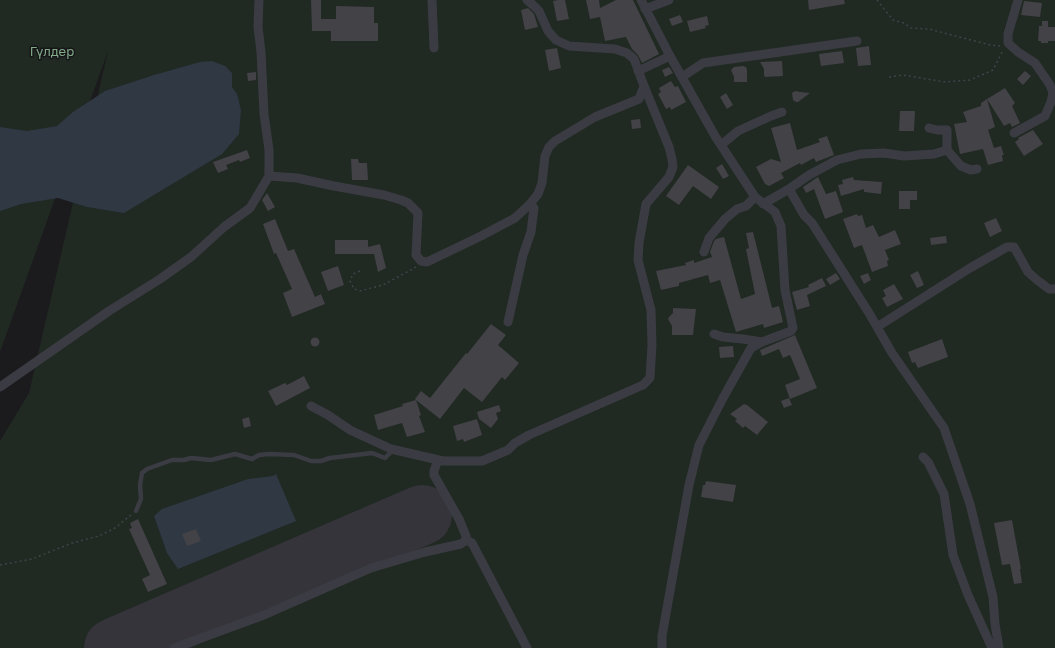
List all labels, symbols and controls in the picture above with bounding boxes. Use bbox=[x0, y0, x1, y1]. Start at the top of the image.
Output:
park label: Гүлдер bbox=[30, 44, 74, 60]

